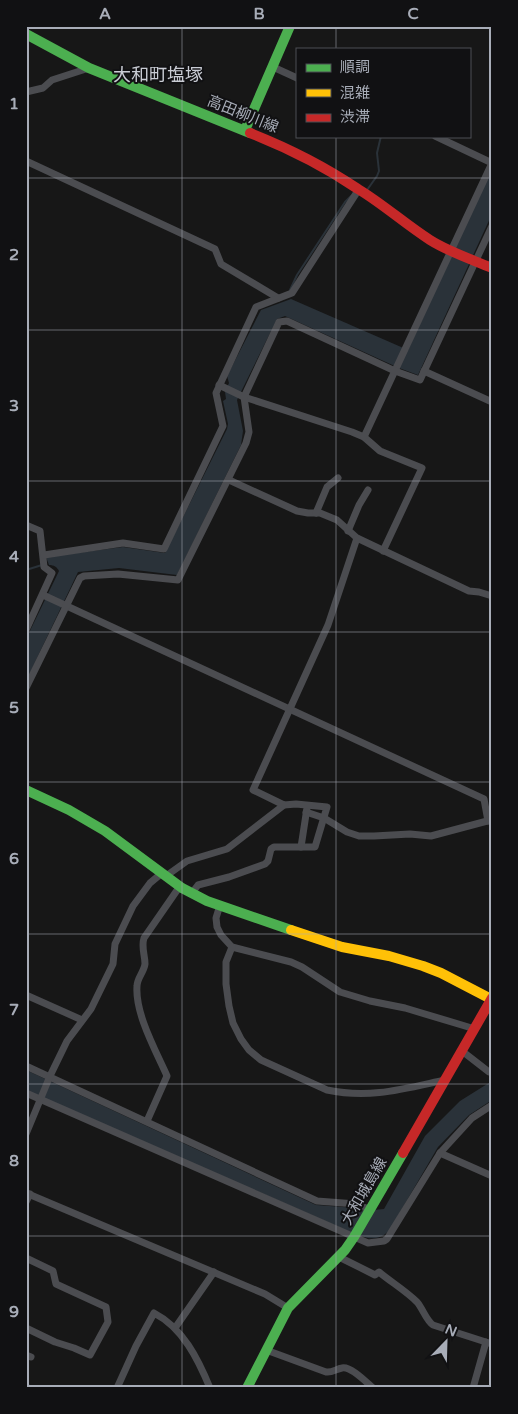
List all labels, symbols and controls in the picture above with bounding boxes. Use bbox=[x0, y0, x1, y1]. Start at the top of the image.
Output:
text: A bbox=[99, 4, 111, 24]
text: B bbox=[253, 4, 265, 24]
text: C bbox=[407, 4, 419, 24]
legend bbox=[296, 48, 470, 138]
text: 順調 bbox=[340, 58, 370, 76]
district label: 大和町塩塚 bbox=[113, 64, 203, 86]
text: 混雑 bbox=[340, 84, 370, 102]
street label: 高田柳川線 bbox=[205, 92, 281, 136]
text: 1 bbox=[9, 94, 19, 114]
text: 渋滞 bbox=[340, 108, 370, 126]
text: 2 bbox=[9, 245, 19, 265]
text: 3 bbox=[9, 396, 19, 416]
text: 4 bbox=[9, 547, 19, 567]
text: 5 bbox=[9, 698, 19, 718]
text: 6 bbox=[9, 849, 19, 869]
text: 7 bbox=[9, 1000, 19, 1020]
text: 8 bbox=[9, 1151, 19, 1171]
street label: 大和城島線 bbox=[337, 1154, 391, 1228]
text: 9 bbox=[9, 1302, 19, 1322]
north arrow bbox=[420, 1316, 470, 1366]
text: N bbox=[442, 1320, 459, 1341]

